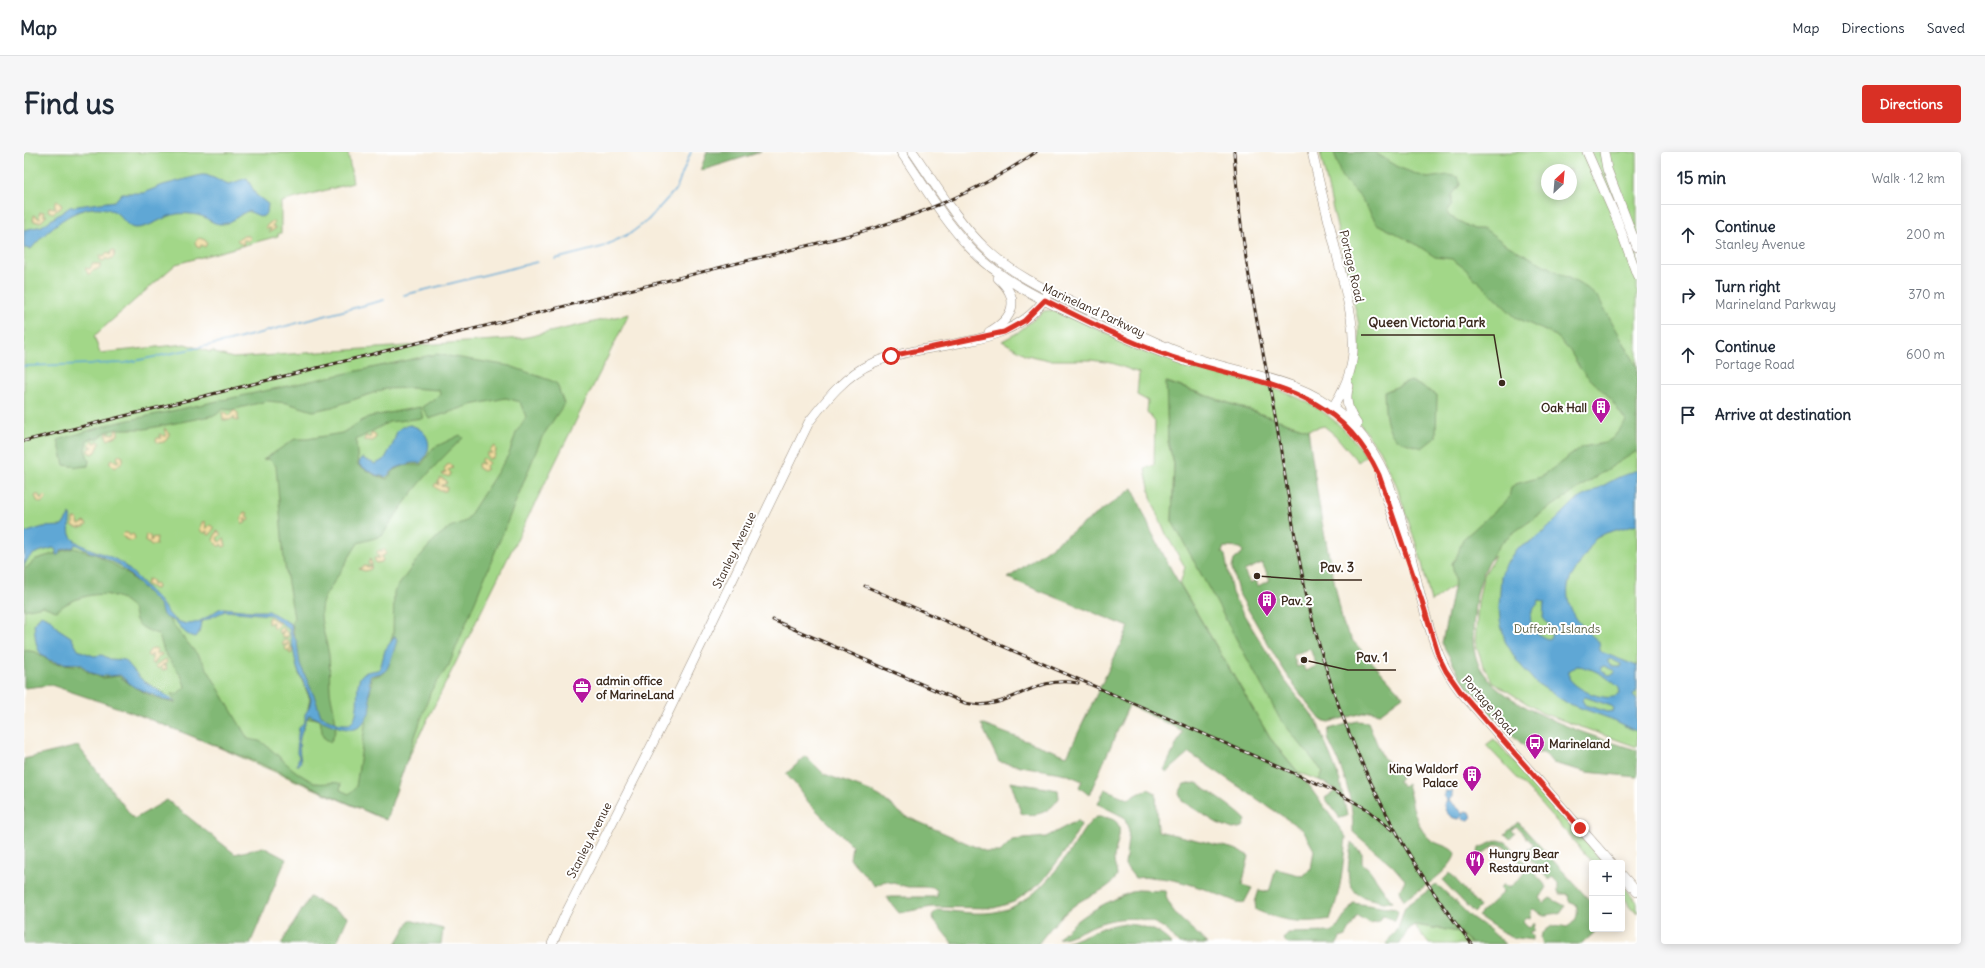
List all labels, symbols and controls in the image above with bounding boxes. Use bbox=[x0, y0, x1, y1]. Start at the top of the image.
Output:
text: Map bbox=[20, 16, 57, 40]
text: Map bbox=[1792, 19, 1819, 37]
text: Directions bbox=[1841, 19, 1905, 37]
text: Saved bbox=[1927, 19, 1965, 37]
button: Directions bbox=[1862, 85, 1961, 123]
text: Find us bbox=[24, 86, 115, 122]
north arrow bbox=[1541, 164, 1577, 200]
text: 15 min bbox=[1677, 167, 1726, 189]
text: Walk · 1.2 km bbox=[1871, 170, 1945, 187]
text: Continue bbox=[1715, 217, 1776, 236]
icon: ahead bbox=[1677, 224, 1699, 246]
text: 200 m bbox=[1906, 226, 1945, 243]
street label: Portage Road bbox=[1336, 228, 1368, 304]
text: Stanley Avenue bbox=[1715, 236, 1805, 253]
text: Turn right bbox=[1715, 277, 1780, 296]
street label: Marineland Parkway bbox=[1040, 280, 1148, 340]
icon: right bbox=[1677, 284, 1699, 306]
text: 370 m bbox=[1908, 286, 1945, 303]
text: Marineland Parkway bbox=[1715, 296, 1836, 313]
callout: Queen Victoria Park bbox=[1361, 310, 1494, 335]
text: Queen Victoria Park bbox=[1369, 314, 1486, 331]
text: Continue bbox=[1715, 337, 1776, 356]
icon: ahead bbox=[1677, 344, 1699, 366]
text: 600 m bbox=[1906, 346, 1945, 363]
route start bbox=[882, 347, 900, 365]
text: Portage Road bbox=[1715, 356, 1795, 373]
building icon: Oak Hall bbox=[1590, 396, 1612, 424]
place label: Oak Hall bbox=[1541, 400, 1587, 415]
icon: arrive bbox=[1677, 404, 1699, 426]
text: Arrive at destination bbox=[1715, 405, 1851, 424]
street label: Stanley Avenue bbox=[709, 509, 759, 591]
callout: Pav. 3 bbox=[1312, 555, 1362, 580]
text: Pav. 3 bbox=[1320, 559, 1354, 576]
building icon: Pav. 2 bbox=[1256, 589, 1278, 617]
place label: Pav. 2 bbox=[1281, 593, 1313, 608]
park label: Dufferin Islands bbox=[1514, 621, 1600, 636]
callout: Pav. 1 bbox=[1348, 645, 1396, 670]
text: Pav. 1 bbox=[1356, 649, 1388, 666]
street label: Portage Road bbox=[1459, 672, 1519, 738]
place label: admin office of MarineLand bbox=[596, 673, 674, 702]
office icon: admin office of MarineLand bbox=[571, 676, 593, 704]
bus stop icon: Marineland bbox=[1524, 732, 1546, 760]
place label: Marineland bbox=[1549, 736, 1610, 751]
place label: King Waldorf Palace bbox=[1389, 761, 1459, 790]
building icon: King Waldorf Palace bbox=[1461, 764, 1483, 792]
street label: Stanley Avenue bbox=[563, 799, 615, 881]
route end bbox=[1571, 819, 1589, 837]
place label: Hungry Bear Restaurant bbox=[1489, 846, 1559, 875]
restaurant icon: Hungry Bear Restaurant bbox=[1464, 849, 1486, 877]
map controls bbox=[1589, 860, 1625, 932]
button: + bbox=[1589, 860, 1625, 896]
button: − bbox=[1589, 896, 1625, 932]

